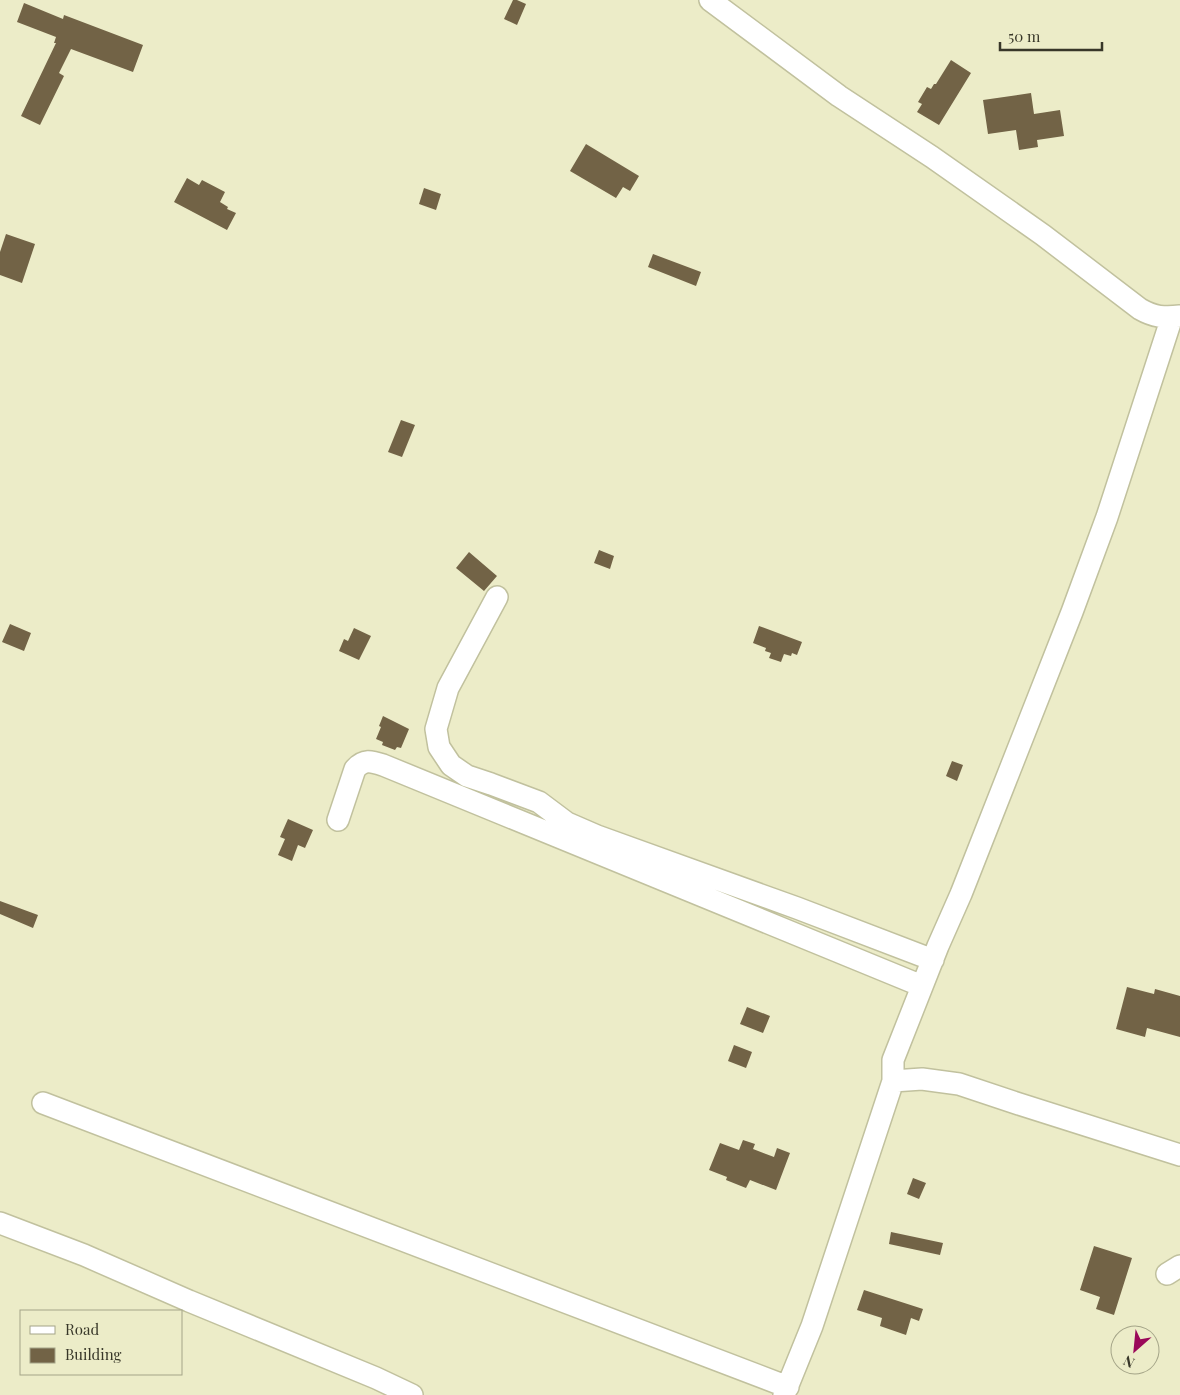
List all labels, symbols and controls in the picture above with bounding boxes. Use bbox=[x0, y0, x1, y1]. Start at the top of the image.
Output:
scale bar bbox=[1000, 20, 1102, 52]
text: 50 m bbox=[1008, 26, 1041, 46]
legend bbox=[20, 1310, 182, 1375]
text: Road bbox=[65, 1319, 99, 1339]
north arrow bbox=[1110, 1325, 1160, 1375]
text: Building bbox=[65, 1344, 122, 1364]
text: N bbox=[1120, 1351, 1138, 1373]

